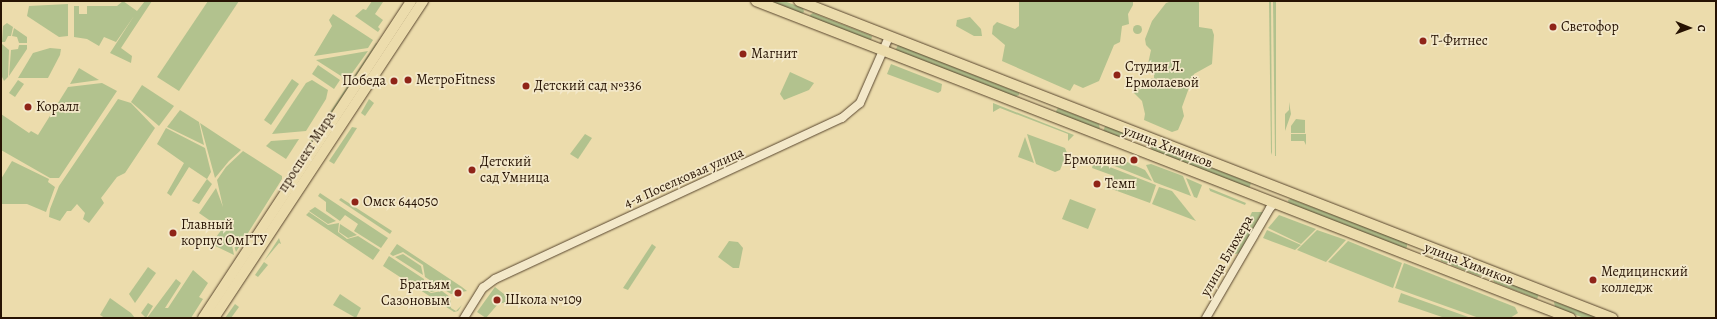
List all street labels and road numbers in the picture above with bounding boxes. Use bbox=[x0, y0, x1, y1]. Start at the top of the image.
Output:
street label: проспект Мира bbox=[275, 109, 339, 195]
street label: улица Химиков bbox=[1121, 122, 1215, 172]
street label: 4-я Поселковая улица bbox=[622, 144, 746, 212]
street label: улица Блюхера bbox=[1197, 213, 1257, 299]
street label: улица Химиков bbox=[1422, 239, 1516, 289]

